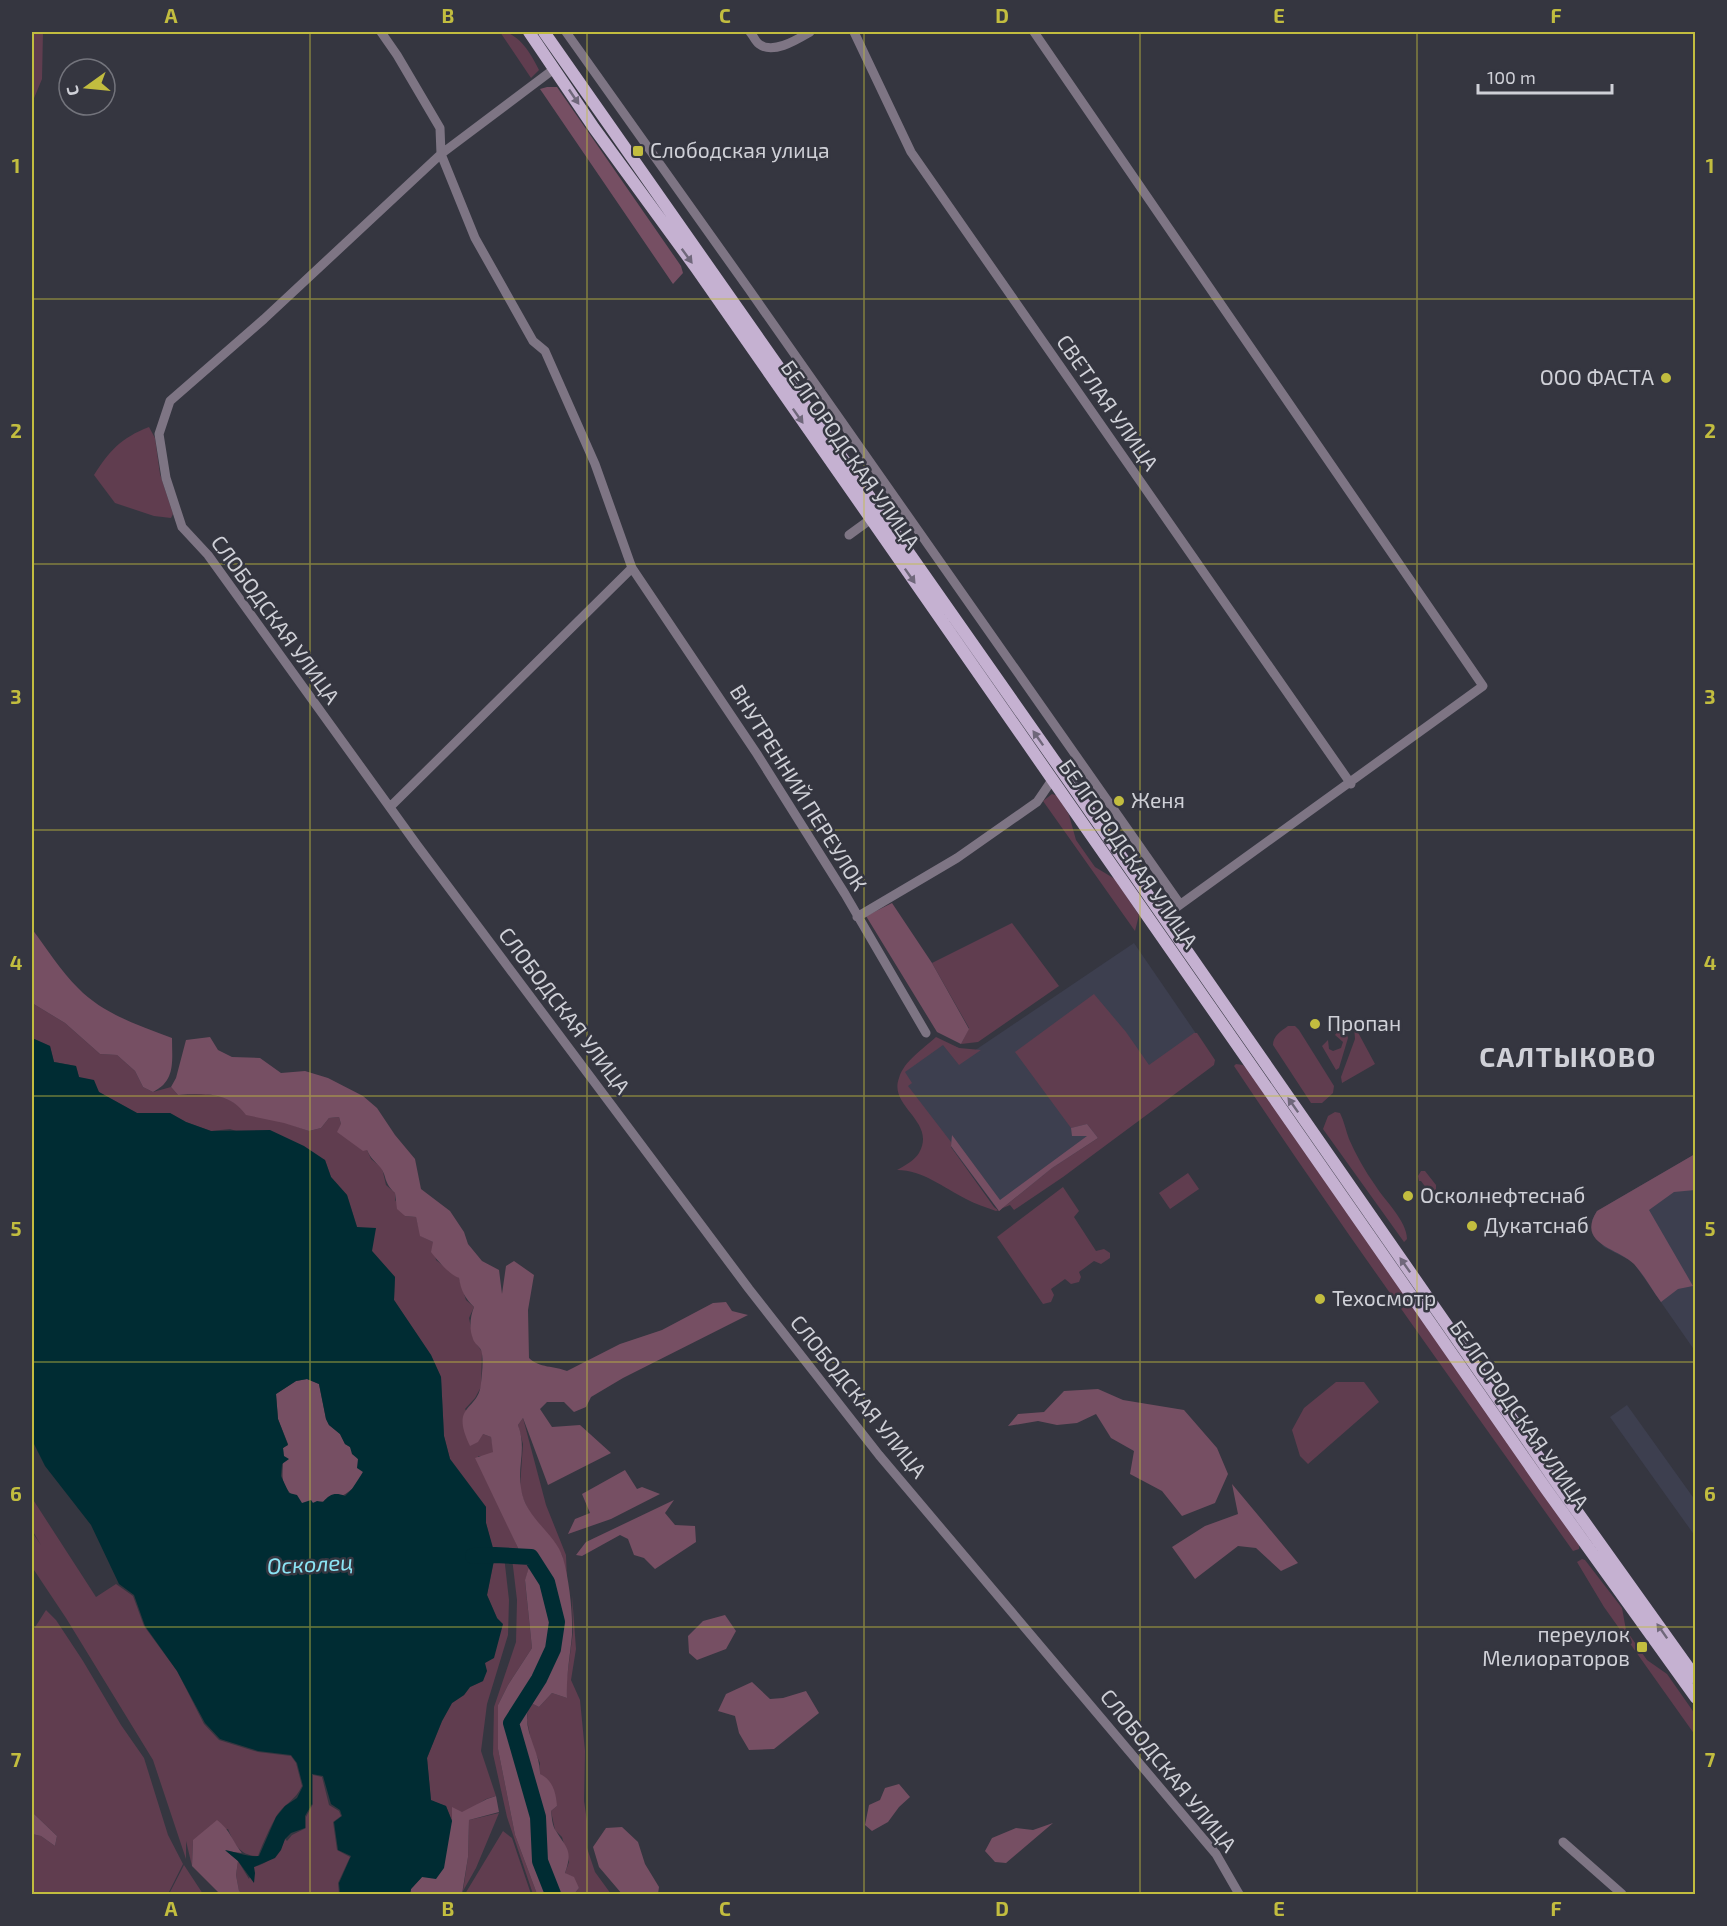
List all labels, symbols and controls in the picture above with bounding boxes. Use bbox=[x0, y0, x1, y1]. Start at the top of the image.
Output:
text: A bbox=[164, 3, 178, 27]
text: B bbox=[442, 3, 454, 27]
text: C bbox=[719, 3, 731, 27]
text: D bbox=[995, 3, 1009, 27]
text: E bbox=[1273, 3, 1285, 27]
text: F bbox=[1550, 3, 1562, 27]
north arrow bbox=[57, 57, 117, 117]
scale bar bbox=[1478, 57, 1612, 95]
text: 100 m bbox=[1487, 66, 1536, 88]
text: С bbox=[62, 84, 82, 98]
one-way arrow bbox=[568, 89, 579, 106]
place label: Слободская улица bbox=[650, 137, 830, 163]
marker: Слободская улица bbox=[631, 144, 645, 158]
text: 1 bbox=[12, 153, 20, 177]
text: 1 bbox=[1706, 153, 1714, 177]
one-way arrow bbox=[681, 248, 693, 264]
street label: СВЕТЛАЯ УЛИЦА bbox=[1052, 329, 1164, 475]
street label: БЕЛГОРОДСКАЯ УЛИЦА bbox=[776, 355, 926, 553]
place label: ООО ФАСТА bbox=[1540, 364, 1654, 389]
marker: ООО ФАСТА bbox=[1659, 371, 1673, 385]
one-way arrow bbox=[792, 408, 804, 424]
text: 2 bbox=[10, 418, 22, 442]
text: 2 bbox=[1704, 418, 1716, 442]
street label: СЛОБОДСКАЯ УЛИЦА bbox=[207, 530, 346, 708]
one-way arrow bbox=[904, 567, 916, 583]
street label: ВНУТРЕННИЙ ПЕРЕУЛОК bbox=[726, 680, 873, 895]
text: 3 bbox=[10, 684, 22, 708]
text: 3 bbox=[1704, 684, 1716, 708]
one-way arrow bbox=[1033, 730, 1044, 746]
street label: БЕЛГОРОДСКАЯ УЛИЦА bbox=[1054, 754, 1204, 952]
place label: Женя bbox=[1131, 787, 1185, 812]
marker: Женя bbox=[1112, 794, 1126, 808]
street label: СЛОБОДСКАЯ УЛИЦА bbox=[494, 922, 636, 1098]
text: 4 bbox=[10, 950, 23, 974]
text: 4 bbox=[1704, 950, 1717, 974]
place label: Пропан bbox=[1327, 1010, 1401, 1035]
marker: Пропан bbox=[1308, 1017, 1322, 1031]
district label: САЛТЫКОВО bbox=[1479, 1040, 1657, 1072]
one-way arrow bbox=[1288, 1097, 1299, 1113]
place label: Осколнефтеснаб bbox=[1420, 1182, 1585, 1207]
marker: Осколнефтеснаб bbox=[1401, 1189, 1415, 1203]
place label: Дукатснаб bbox=[1484, 1212, 1589, 1238]
text: 5 bbox=[10, 1216, 22, 1240]
text: 5 bbox=[1704, 1216, 1716, 1240]
marker: Дукатснаб bbox=[1465, 1219, 1479, 1233]
one-way arrow bbox=[1399, 1257, 1411, 1273]
place label: Техосмотр bbox=[1332, 1285, 1436, 1310]
marker: Техосмотр bbox=[1313, 1292, 1327, 1306]
street label: СЛОБОДСКАЯ УЛИЦА bbox=[786, 1310, 933, 1482]
street label: БЕЛГОРОДСКАЯ УЛИЦА bbox=[1445, 1315, 1595, 1513]
text: 6 bbox=[10, 1481, 22, 1505]
text: 6 bbox=[1704, 1481, 1716, 1505]
water label: Осколец bbox=[266, 1548, 354, 1578]
place label: переулок Мелиораторов bbox=[1482, 1621, 1630, 1670]
one-way arrow bbox=[1656, 1623, 1668, 1638]
marker: переулок Мелиораторов bbox=[1635, 1640, 1649, 1654]
street label: СЛОБОДСКАЯ УЛИЦА bbox=[1096, 1684, 1243, 1856]
text: 7 bbox=[11, 1747, 22, 1771]
text: 7 bbox=[1705, 1747, 1716, 1771]
text: A bbox=[164, 1896, 178, 1920]
text: B bbox=[442, 1896, 454, 1920]
text: C bbox=[719, 1896, 731, 1920]
text: D bbox=[995, 1896, 1009, 1920]
text: E bbox=[1273, 1896, 1285, 1920]
text: F bbox=[1550, 1896, 1562, 1920]

